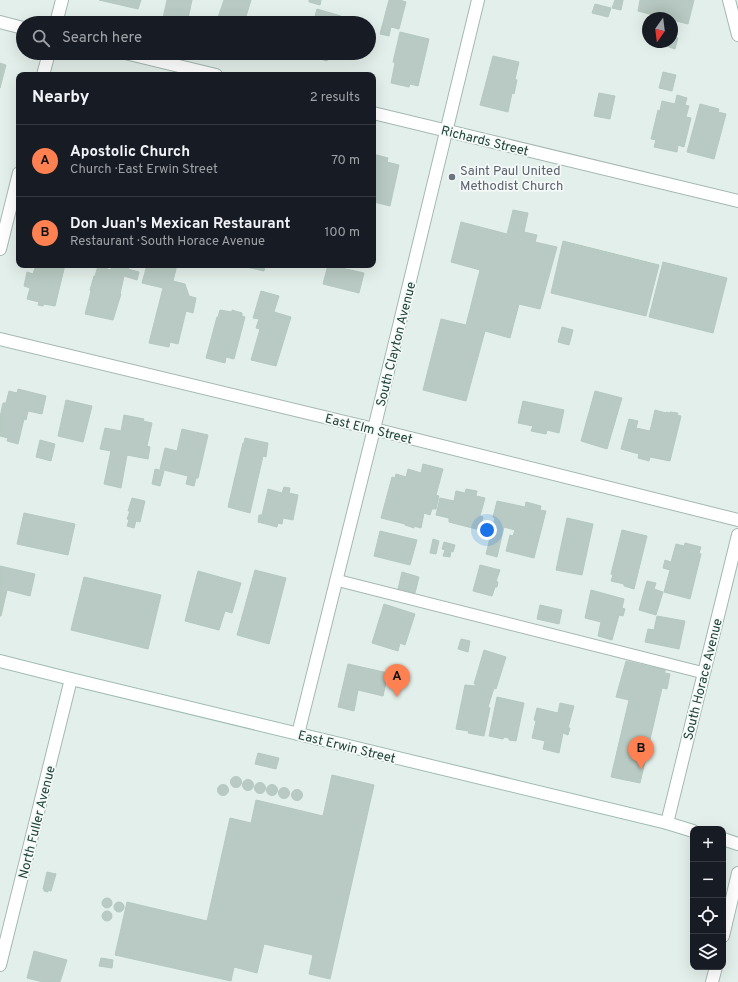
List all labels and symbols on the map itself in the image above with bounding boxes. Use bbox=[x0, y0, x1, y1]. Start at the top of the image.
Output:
north arrow bbox=[642, 12, 678, 48]
street label: Richards Street bbox=[439, 123, 530, 161]
place label: Saint Paul United Methodist Church bbox=[460, 164, 563, 195]
marker: Saint Paul United Methodist Church bbox=[447, 172, 457, 182]
street label: South Clayton Avenue bbox=[374, 280, 420, 409]
street label: East Elm Street bbox=[323, 411, 414, 449]
your location bbox=[477, 520, 497, 540]
street label: South Horace Avenue bbox=[681, 617, 727, 742]
pin: A bbox=[384, 664, 410, 697]
street label: East Erwin Street bbox=[296, 728, 397, 768]
pin: B bbox=[628, 736, 654, 769]
street label: North Fuller Avenue bbox=[16, 764, 60, 881]

